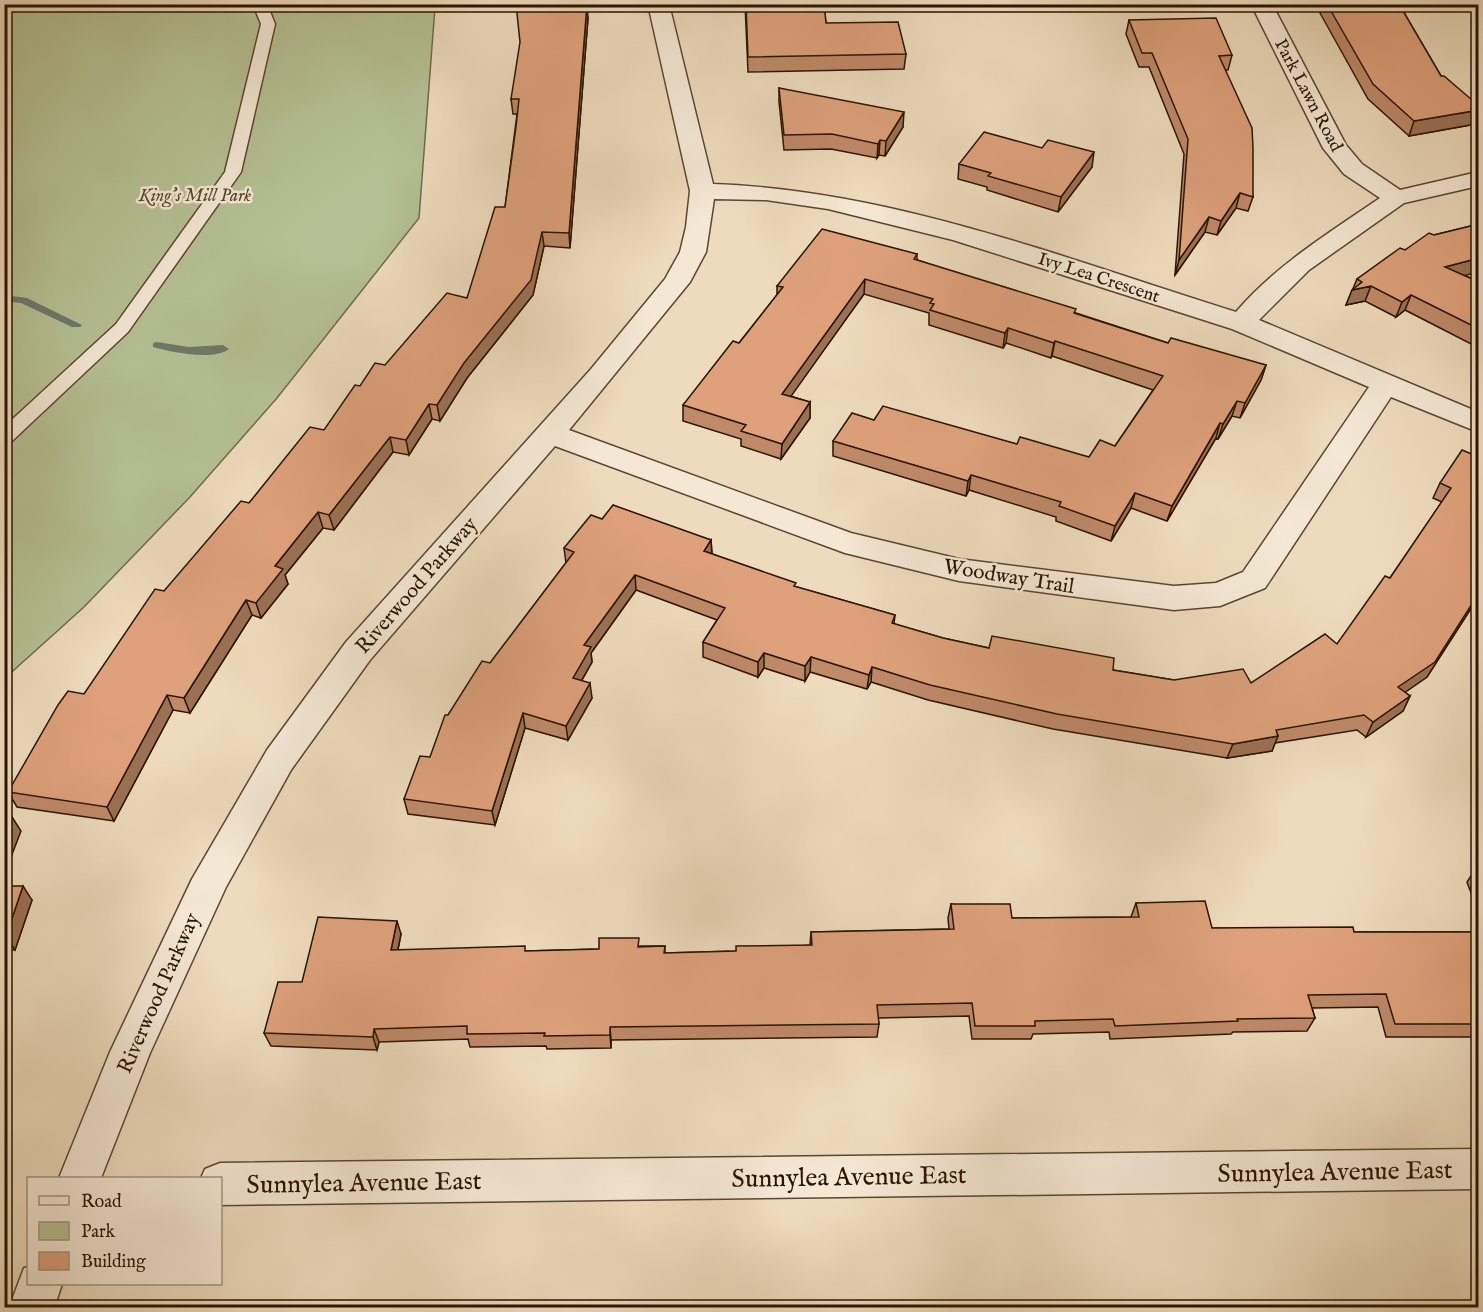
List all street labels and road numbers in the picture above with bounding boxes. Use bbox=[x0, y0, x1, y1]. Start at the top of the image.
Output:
street label: Park Lawn Road bbox=[1268, 35, 1347, 156]
street label: Ivy Lea Crescent bbox=[1035, 248, 1162, 309]
street label: Riverwood Parkway bbox=[350, 511, 484, 660]
street label: Woodway Trail bbox=[941, 554, 1076, 601]
street label: Riverwood Parkway bbox=[112, 909, 207, 1078]
street label: Sunnylea Avenue East bbox=[1217, 1154, 1453, 1191]
street label: Sunnylea Avenue East bbox=[731, 1159, 967, 1196]
street label: Sunnylea Avenue East bbox=[246, 1165, 482, 1202]

